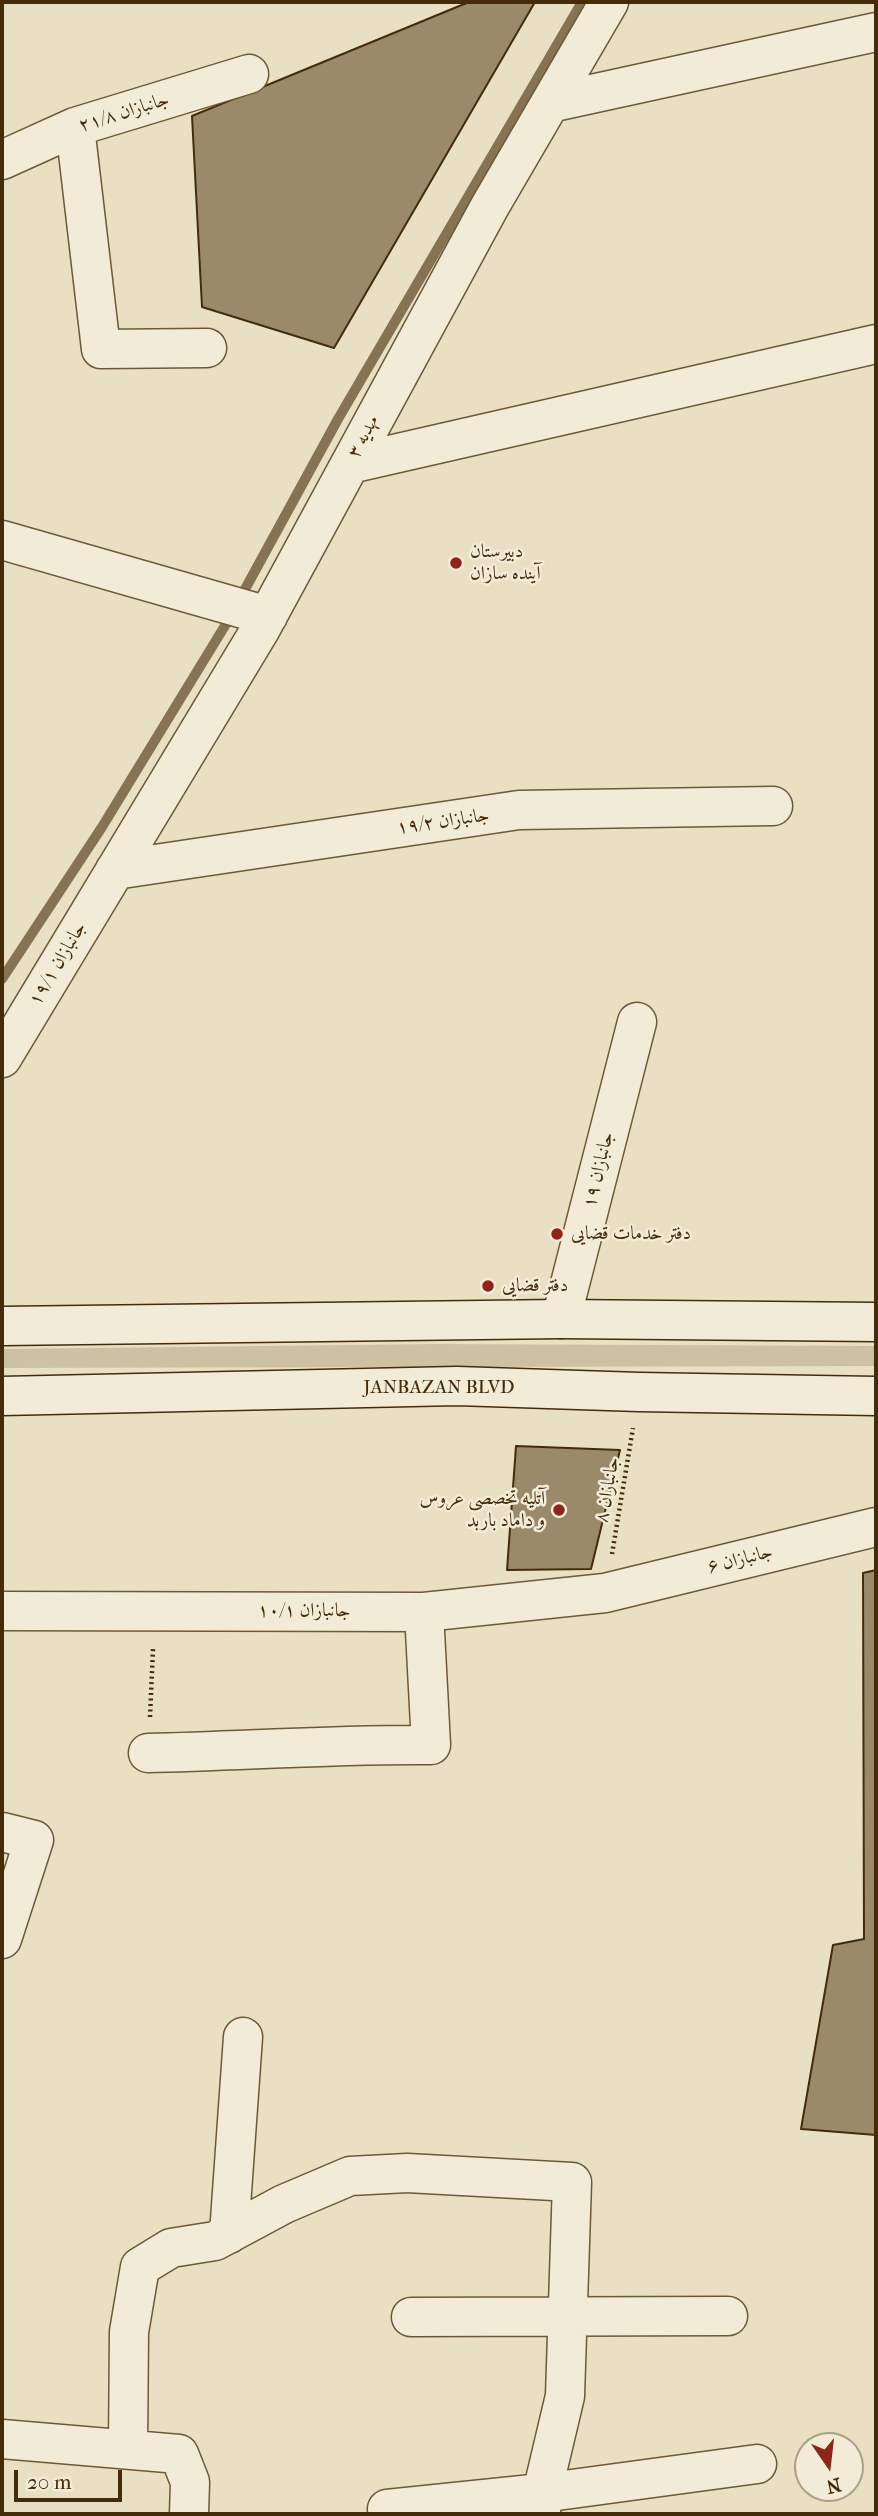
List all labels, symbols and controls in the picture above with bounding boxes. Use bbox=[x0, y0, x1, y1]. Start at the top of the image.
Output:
street label: جانبازان ۲۱/۸ bbox=[76, 88, 172, 138]
street label: مهدیه ۳ bbox=[343, 412, 385, 462]
place label: دبیرستان آینده سازان bbox=[470, 541, 541, 585]
marker: دبیرستان آینده سازان bbox=[448, 555, 464, 571]
street label: جانبازان ۱۹/۲ bbox=[395, 804, 491, 840]
street label: جانبازان ۱۹/۱ bbox=[24, 918, 92, 1010]
street label: جانبازان ۱۹ bbox=[579, 1130, 619, 1210]
place label: دفتر خدمات قضایی bbox=[571, 1223, 691, 1245]
marker: دفتر خدمات قضایی bbox=[549, 1226, 565, 1242]
place label: دفتر قضایی bbox=[502, 1275, 568, 1297]
marker: دفتر قضایی bbox=[480, 1278, 496, 1294]
street label: JANBAZAN BLVD bbox=[363, 1377, 515, 1399]
street label: جانبازان ۸ bbox=[591, 1455, 625, 1525]
place label: آتلیه تخصصی عروس و داماد باربد bbox=[420, 1488, 545, 1532]
marker: آتلیه تخصصی عروس و داماد باربد bbox=[551, 1502, 567, 1518]
street label: جانبازان ۶ bbox=[705, 1541, 775, 1579]
street label: جانبازان ۱۰/۱ bbox=[257, 1600, 351, 1622]
north arrow bbox=[794, 2432, 864, 2502]
scale bar bbox=[18, 2456, 126, 2500]
text: 20 m bbox=[27, 2470, 71, 2494]
text: N bbox=[824, 2473, 843, 2498]

